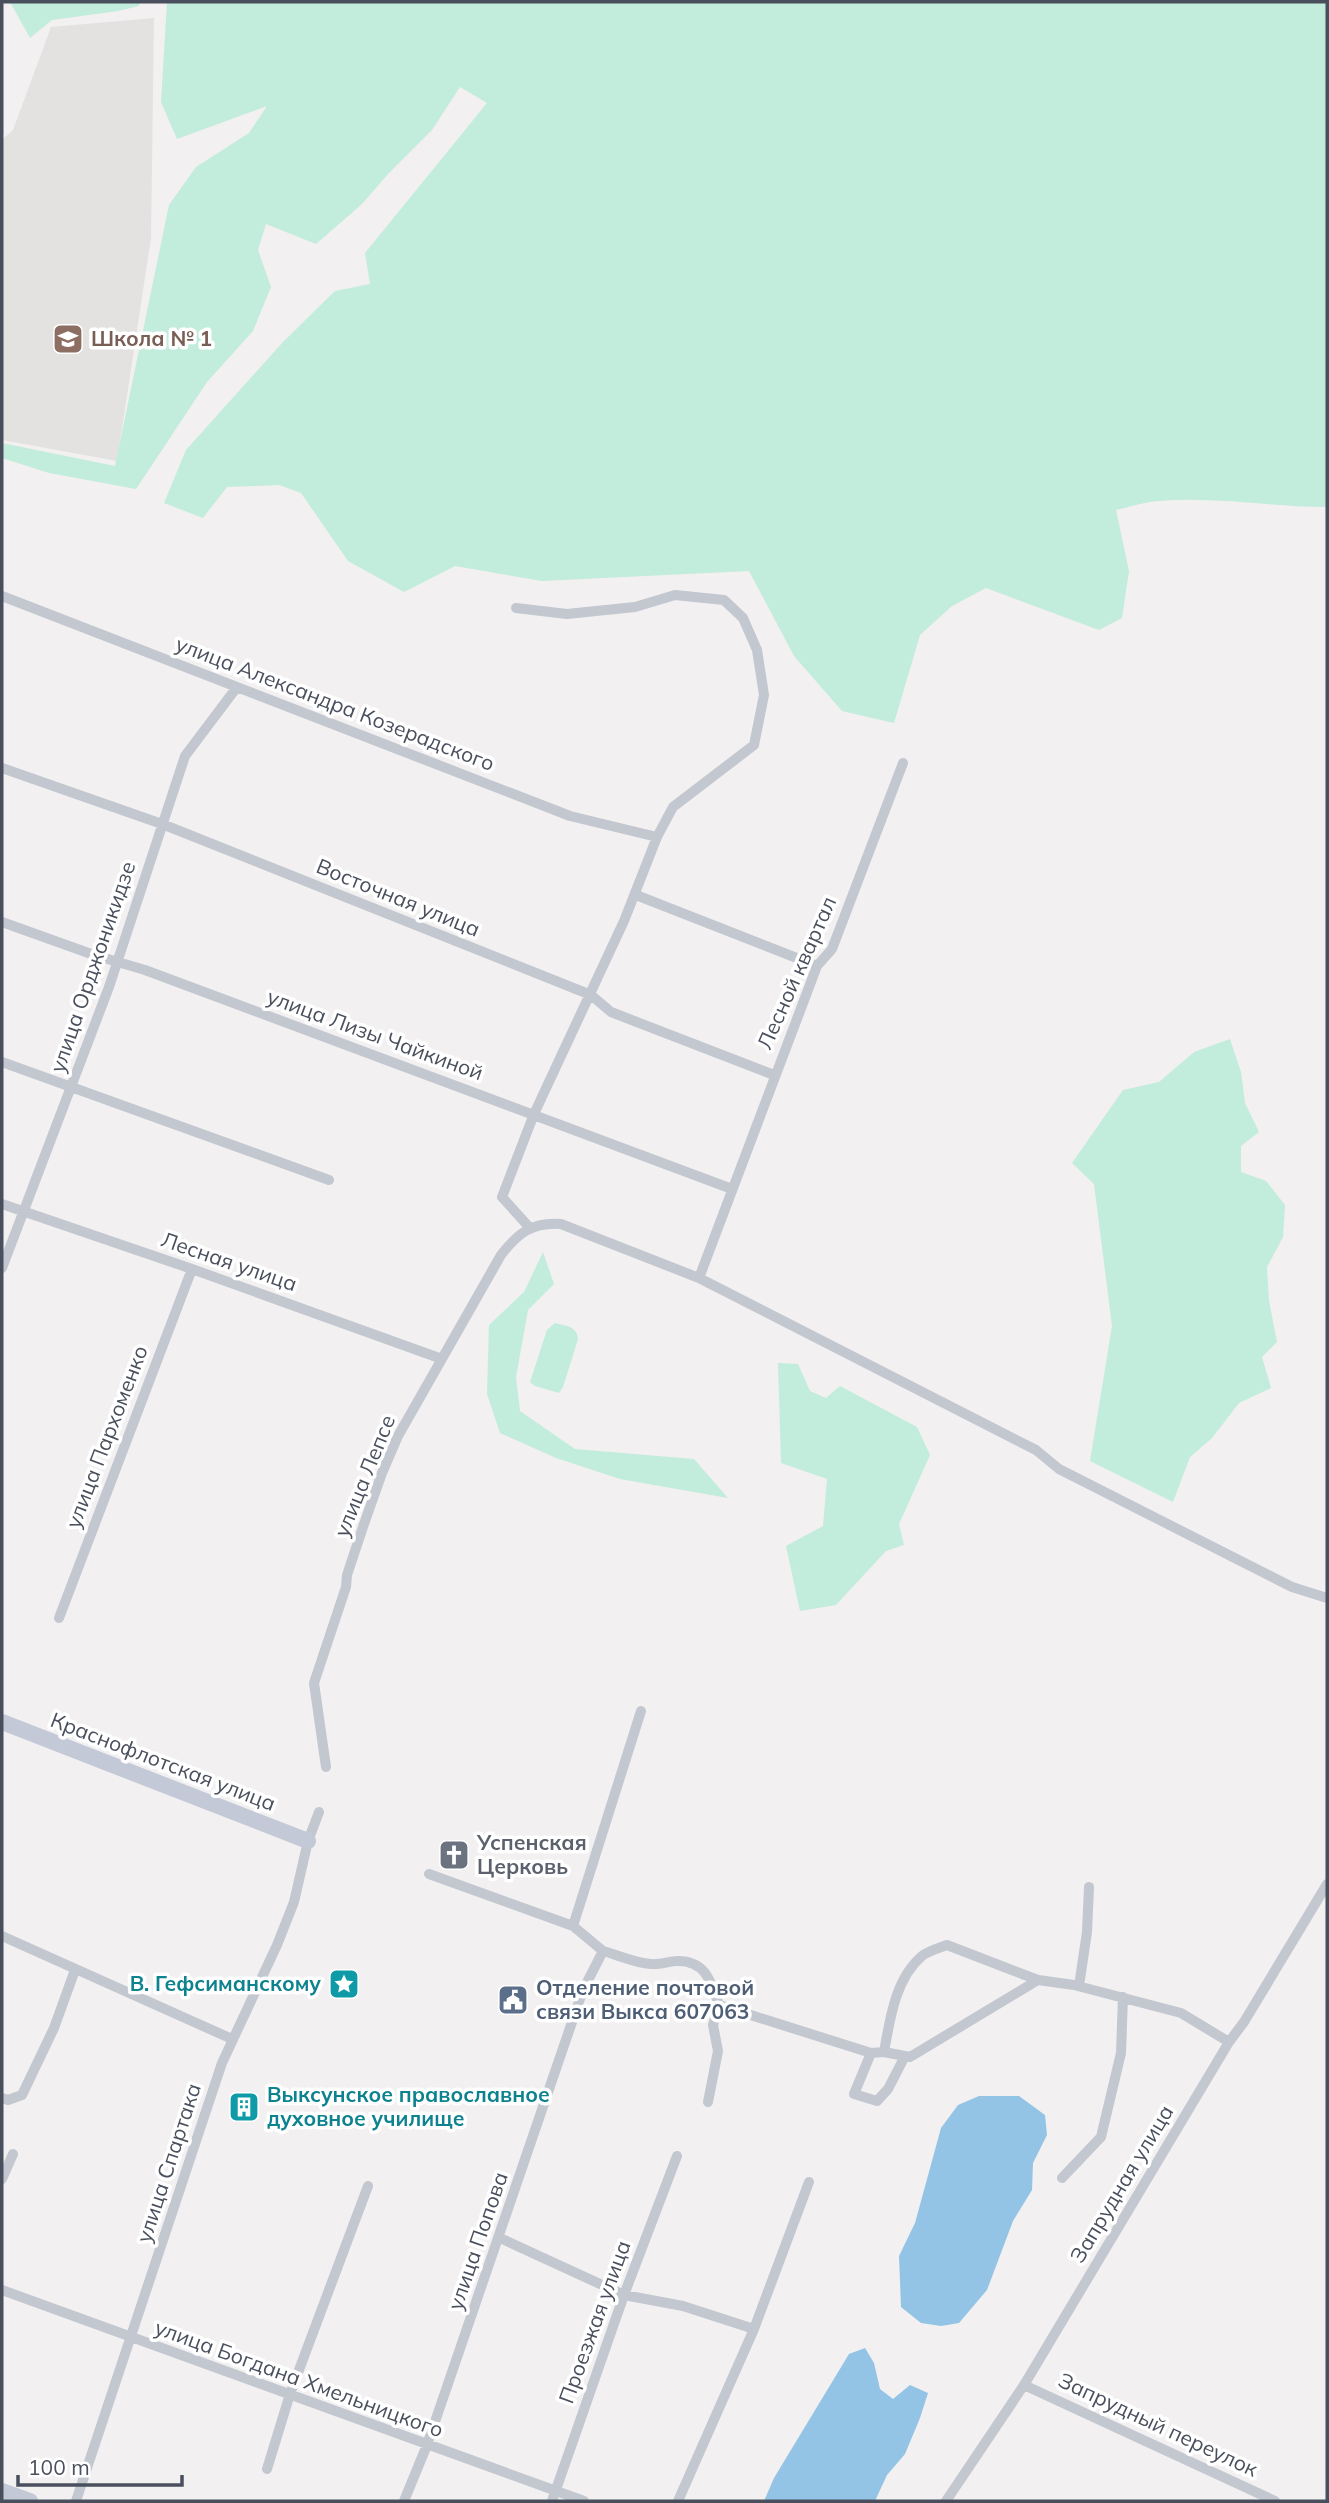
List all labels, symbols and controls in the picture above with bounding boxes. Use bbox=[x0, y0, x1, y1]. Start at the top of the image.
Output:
school or university icon: Школа № 1 bbox=[51, 322, 85, 356]
place label: Школа № 1 bbox=[91, 325, 212, 351]
street label: улица Александра Козерадского bbox=[172, 630, 498, 776]
street label: Восточная улица bbox=[313, 852, 484, 942]
street label: улица Орджоникидзе bbox=[44, 858, 140, 1076]
street label: Лесной квартал bbox=[751, 892, 841, 1053]
street label: улица Лизы Чайкиной bbox=[264, 983, 487, 1085]
street label: Лесная улица bbox=[158, 1226, 301, 1296]
street label: улица Пархоменко bbox=[59, 1342, 153, 1532]
street label: улица Лепсе bbox=[328, 1411, 400, 1540]
street label: Краснофлотская улица bbox=[47, 1706, 280, 1816]
place label: Успенская Церковь bbox=[476, 1829, 587, 1879]
church icon: Успенская Церковь bbox=[437, 1838, 471, 1872]
place icon: В. Гефсиманскому bbox=[327, 1967, 361, 2001]
place label: В. Гефсиманскому bbox=[130, 1970, 321, 1996]
place label: Отделение почтовой связи Выкса 607063 bbox=[536, 1974, 754, 2024]
public building icon: Отделение почтовой связи Выкса 607063 bbox=[496, 1983, 530, 2017]
street label: улица Спартака bbox=[130, 2080, 206, 2245]
place label: Выксунское православное духовное училище bbox=[267, 2081, 550, 2131]
building icon: Выксунское православное духовное училище bbox=[227, 2090, 261, 2124]
street label: Запрудная улица bbox=[1064, 2100, 1178, 2267]
street label: улица Попова bbox=[441, 2168, 513, 2313]
street label: Проезжая улица bbox=[553, 2237, 636, 2407]
street label: улица Богдана Хмельницкого bbox=[152, 2314, 447, 2442]
street label: Запрудный переулок bbox=[1055, 2367, 1263, 2482]
scale bar bbox=[18, 2444, 182, 2488]
text: 100 m bbox=[28, 2454, 90, 2480]

